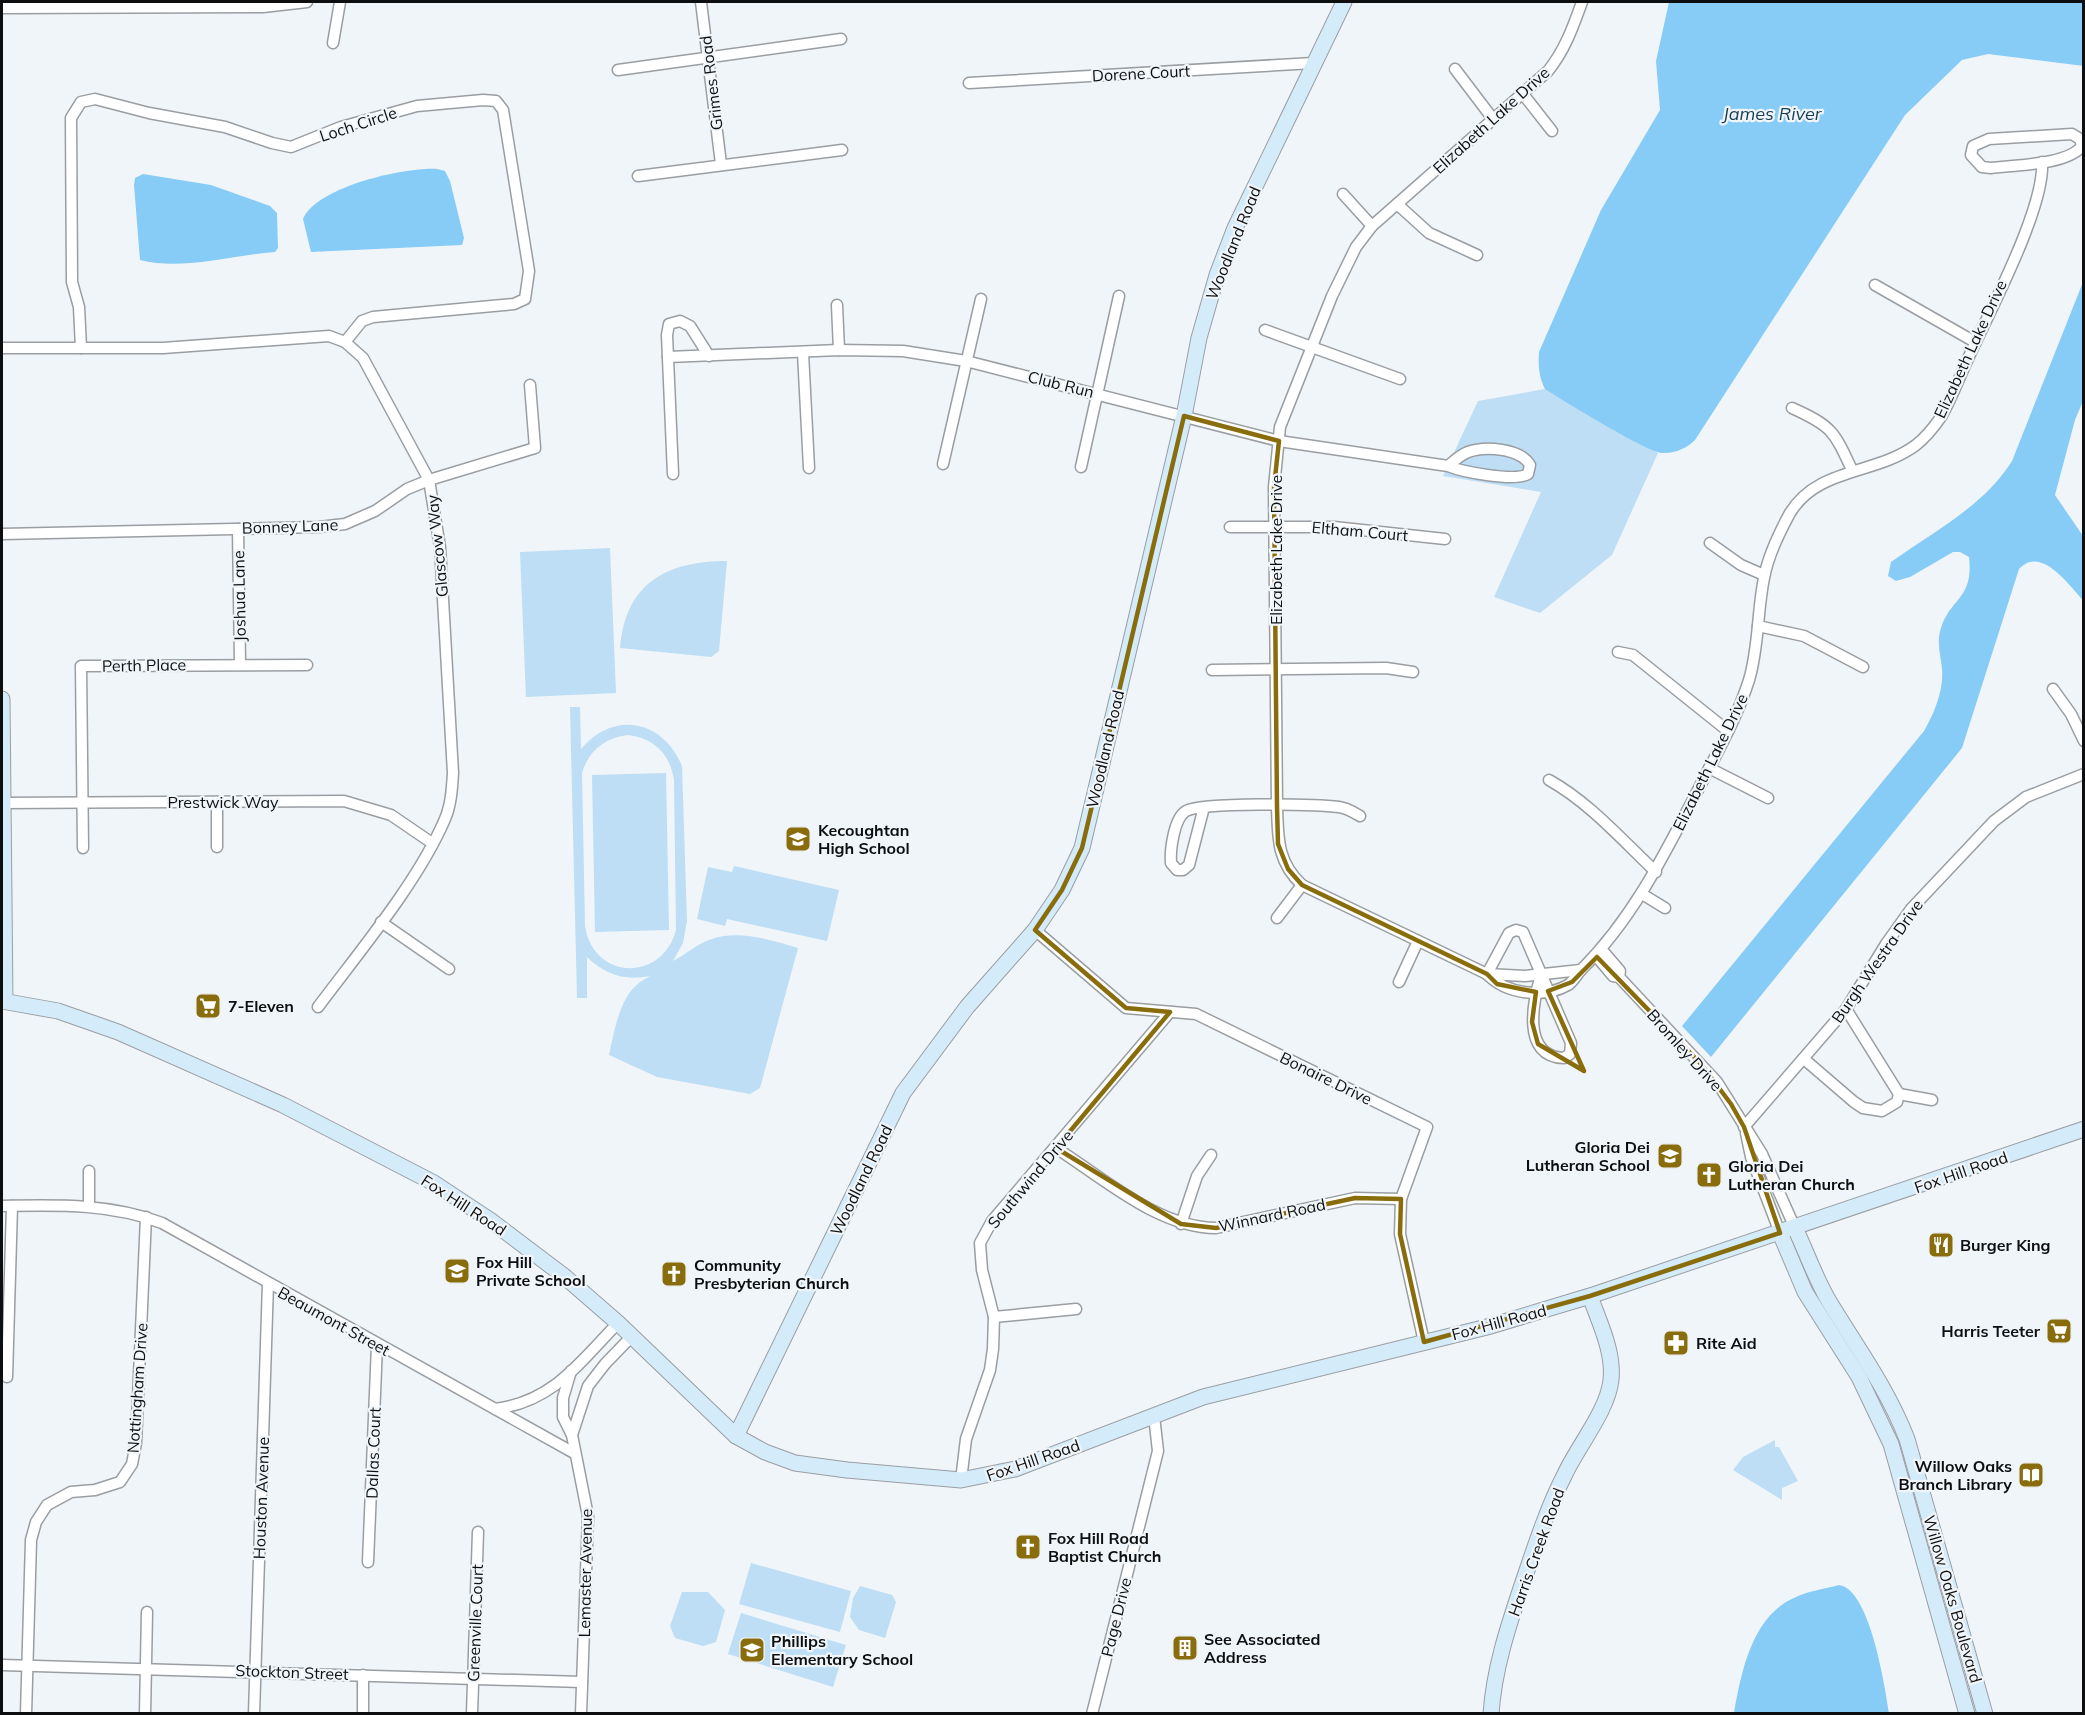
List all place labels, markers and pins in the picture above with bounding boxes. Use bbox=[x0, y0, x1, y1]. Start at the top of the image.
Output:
place label: Kecoughtan High School bbox=[818, 820, 910, 858]
school or university icon: Kecoughtan High School bbox=[783, 824, 813, 854]
supermarket icon: 7-Eleven bbox=[193, 991, 223, 1021]
place label: 7-Eleven bbox=[228, 996, 294, 1016]
place label: Gloria Dei Lutheran School bbox=[1526, 1137, 1650, 1175]
school or university icon: Gloria Dei Lutheran School bbox=[1655, 1141, 1685, 1171]
place label: Gloria Dei Lutheran Church bbox=[1728, 1156, 1855, 1194]
church icon: Gloria Dei Lutheran Church bbox=[1694, 1160, 1724, 1190]
restaurant icon: Burger King bbox=[1926, 1230, 1956, 1260]
place label: Burger King bbox=[1960, 1235, 2051, 1255]
place label: Fox Hill Private School bbox=[476, 1252, 586, 1290]
place label: Community Presbyterian Church bbox=[694, 1255, 849, 1293]
school or university icon: Fox Hill Private School bbox=[442, 1256, 472, 1286]
church icon: Community Presbyterian Church bbox=[659, 1259, 689, 1289]
supermarket icon: Harris Teeter bbox=[2044, 1316, 2074, 1346]
place label: Harris Teeter bbox=[1941, 1321, 2041, 1341]
pharmacy icon: Rite Aid bbox=[1661, 1328, 1691, 1358]
place label: Rite Aid bbox=[1696, 1333, 1757, 1353]
place label: Willow Oaks Branch Library bbox=[1898, 1456, 2012, 1494]
library icon: Willow Oaks Branch Library bbox=[2016, 1460, 2046, 1490]
place label: Fox Hill Road Baptist Church bbox=[1048, 1528, 1161, 1566]
church icon: Fox Hill Road Baptist Church bbox=[1013, 1532, 1043, 1562]
place label: See Associated Address bbox=[1204, 1629, 1320, 1667]
place label: Phillips Elementary School bbox=[771, 1631, 913, 1669]
building icon: See Associated Address bbox=[1170, 1633, 1200, 1663]
school or university icon: Phillips Elementary School bbox=[737, 1635, 767, 1665]

